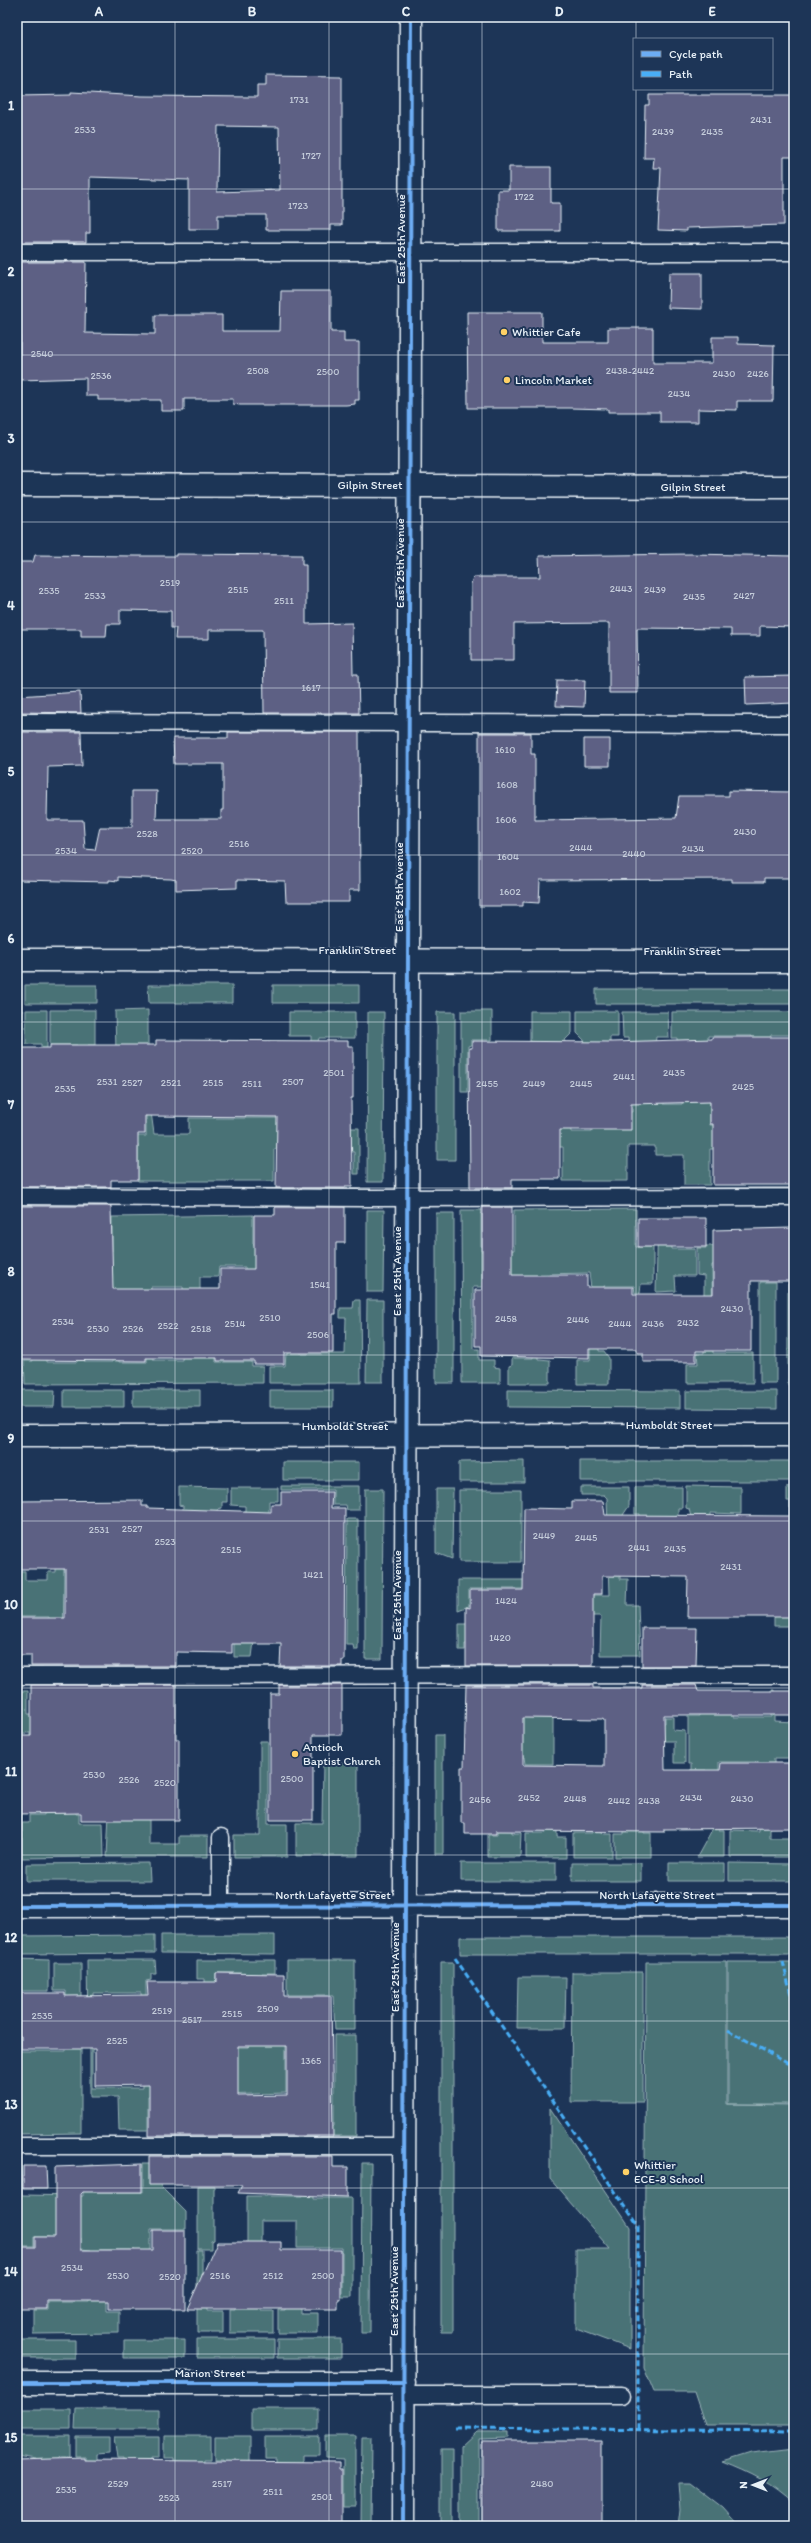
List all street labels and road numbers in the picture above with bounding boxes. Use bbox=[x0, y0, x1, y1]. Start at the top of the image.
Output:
street label: East 25th Avenue bbox=[394, 194, 408, 284]
street label: Gilpin Street bbox=[337, 478, 403, 492]
street label: Gilpin Street bbox=[660, 480, 726, 494]
street label: East 25th Avenue bbox=[393, 518, 407, 608]
street label: East 25th Avenue bbox=[392, 842, 406, 932]
street label: Franklin Street bbox=[318, 943, 396, 957]
street label: Franklin Street bbox=[643, 944, 721, 958]
street label: East 25th Avenue bbox=[390, 1226, 404, 1316]
street label: Humboldt Street bbox=[626, 1418, 713, 1432]
street label: Humboldt Street bbox=[302, 1419, 389, 1433]
street label: East 25th Avenue bbox=[390, 1550, 404, 1640]
street label: North Lafayette Street bbox=[275, 1888, 391, 1902]
street label: North Lafayette Street bbox=[599, 1888, 715, 1902]
street label: East 25th Avenue bbox=[388, 1922, 402, 2012]
street label: East 25th Avenue bbox=[387, 2246, 401, 2336]
street label: Marion Street bbox=[175, 2366, 246, 2380]

